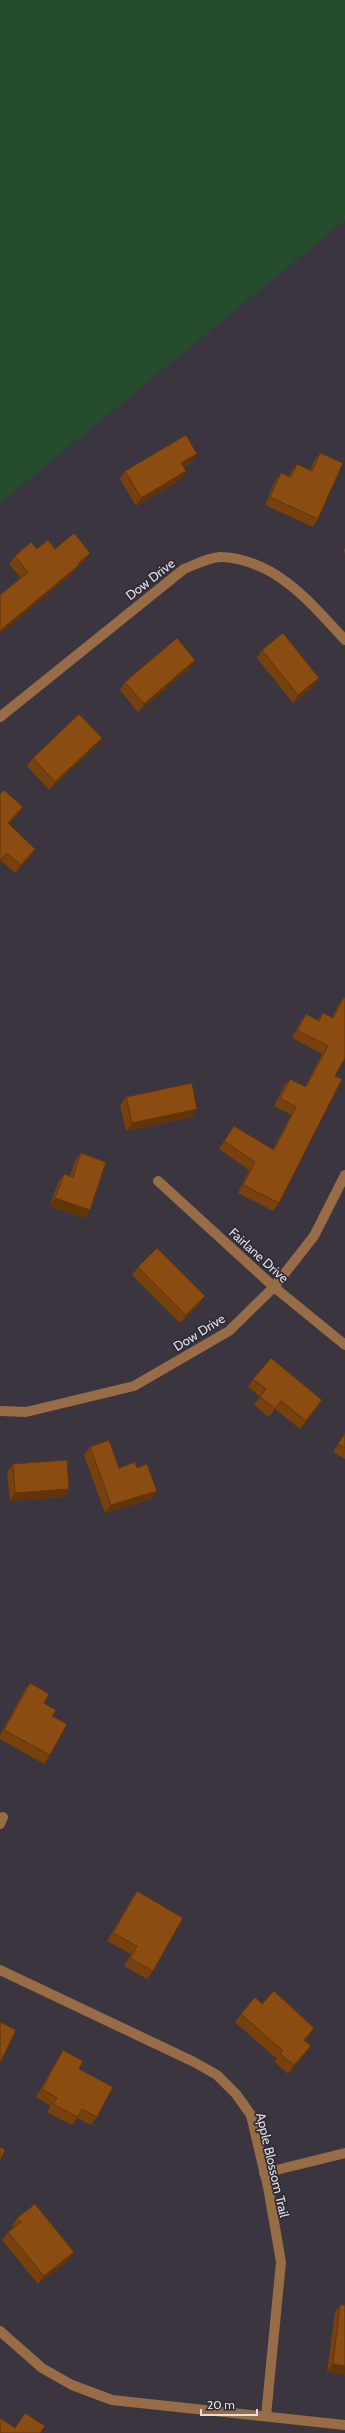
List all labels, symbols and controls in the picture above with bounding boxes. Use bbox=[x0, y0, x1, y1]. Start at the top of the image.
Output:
street label: Dow Drive bbox=[122, 555, 178, 603]
street label: Fairlane Drive bbox=[226, 1224, 292, 1286]
street label: Dow Drive bbox=[170, 1310, 228, 1354]
street label: Apple Blossom Trail bbox=[253, 2111, 293, 2219]
scale bar bbox=[201, 2391, 257, 2417]
text: 20 m bbox=[207, 2397, 235, 2412]

